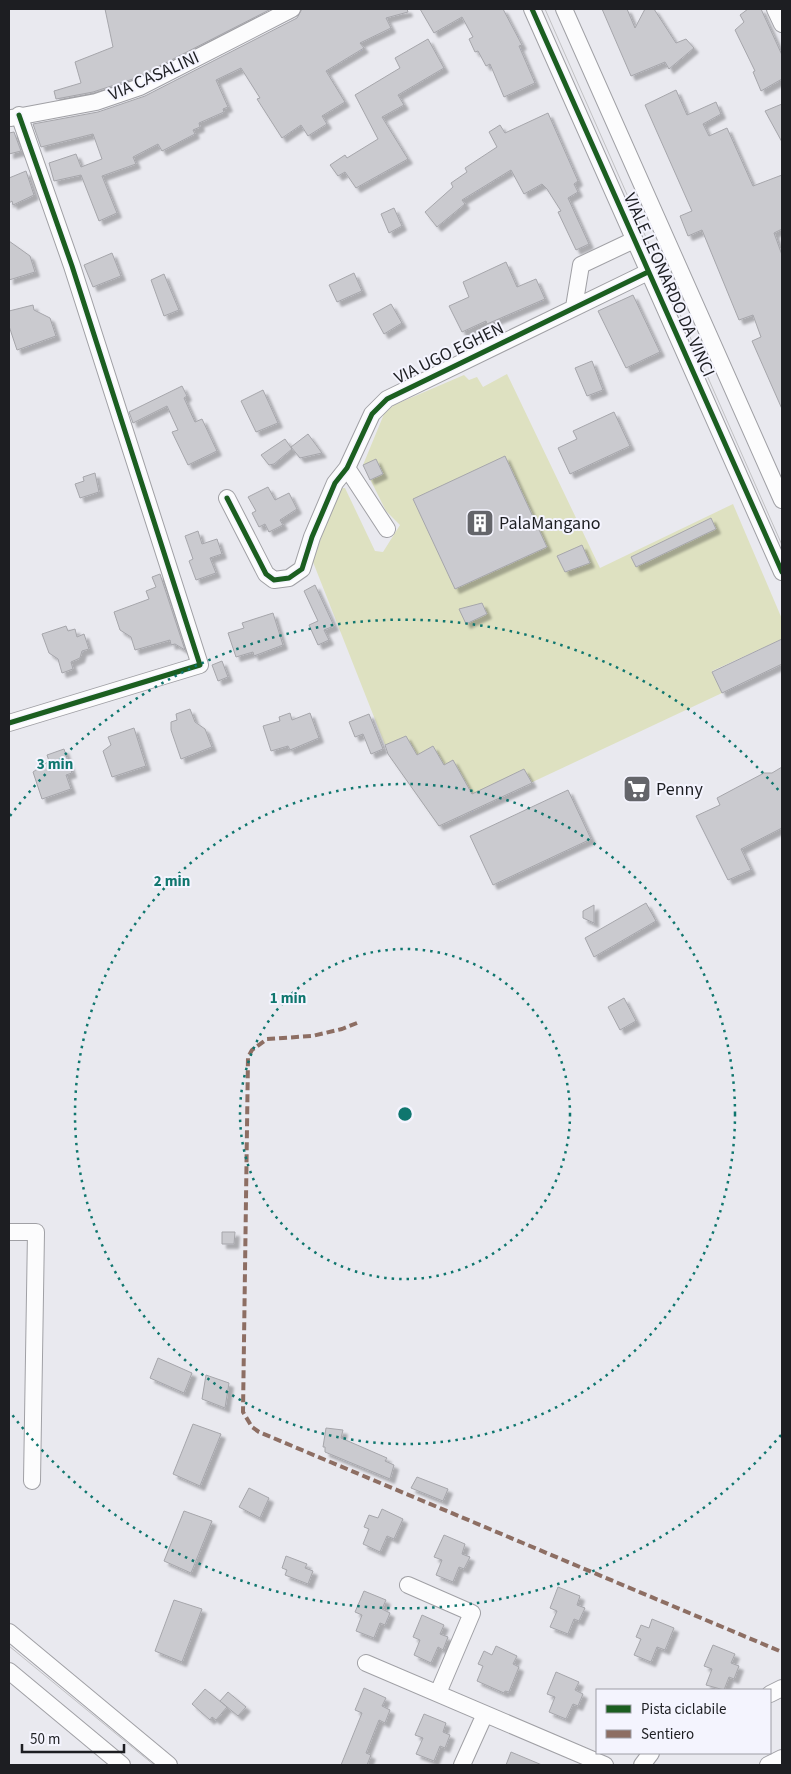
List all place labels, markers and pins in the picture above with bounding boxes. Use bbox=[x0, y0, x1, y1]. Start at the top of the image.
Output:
building icon: PalaMangano bbox=[465, 508, 495, 538]
place label: PalaMangano bbox=[499, 511, 601, 536]
supermarket icon: Penny bbox=[622, 774, 652, 804]
place label: Penny bbox=[656, 777, 703, 802]
centre of rings bbox=[396, 1105, 414, 1123]

